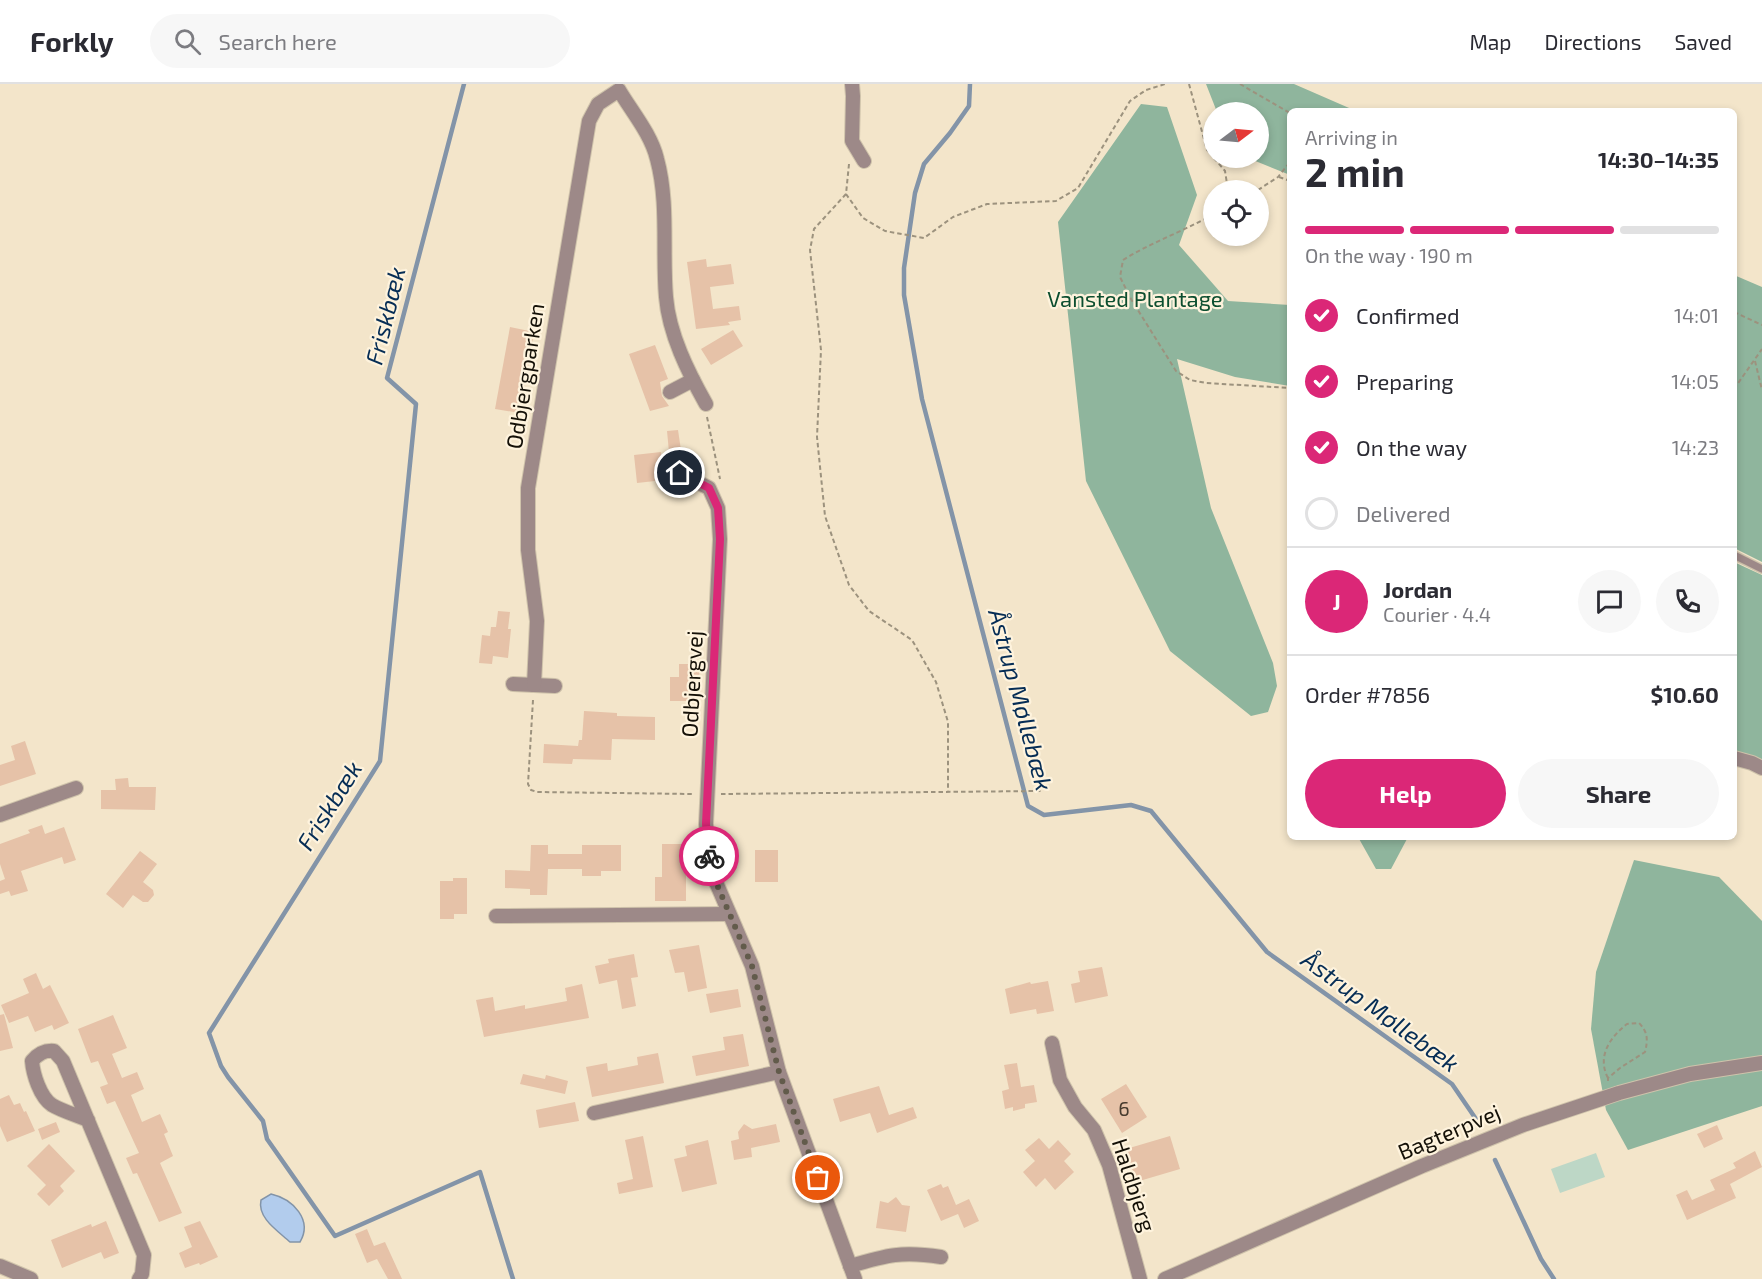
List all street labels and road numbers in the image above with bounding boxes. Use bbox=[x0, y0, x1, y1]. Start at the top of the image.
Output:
street label: Odbjergparken bbox=[500, 301, 549, 451]
street label: Odbjergvej bbox=[675, 630, 708, 738]
street label: Bagterpvej bbox=[1394, 1098, 1504, 1165]
street label: Haldbjerg bbox=[1107, 1135, 1162, 1235]

